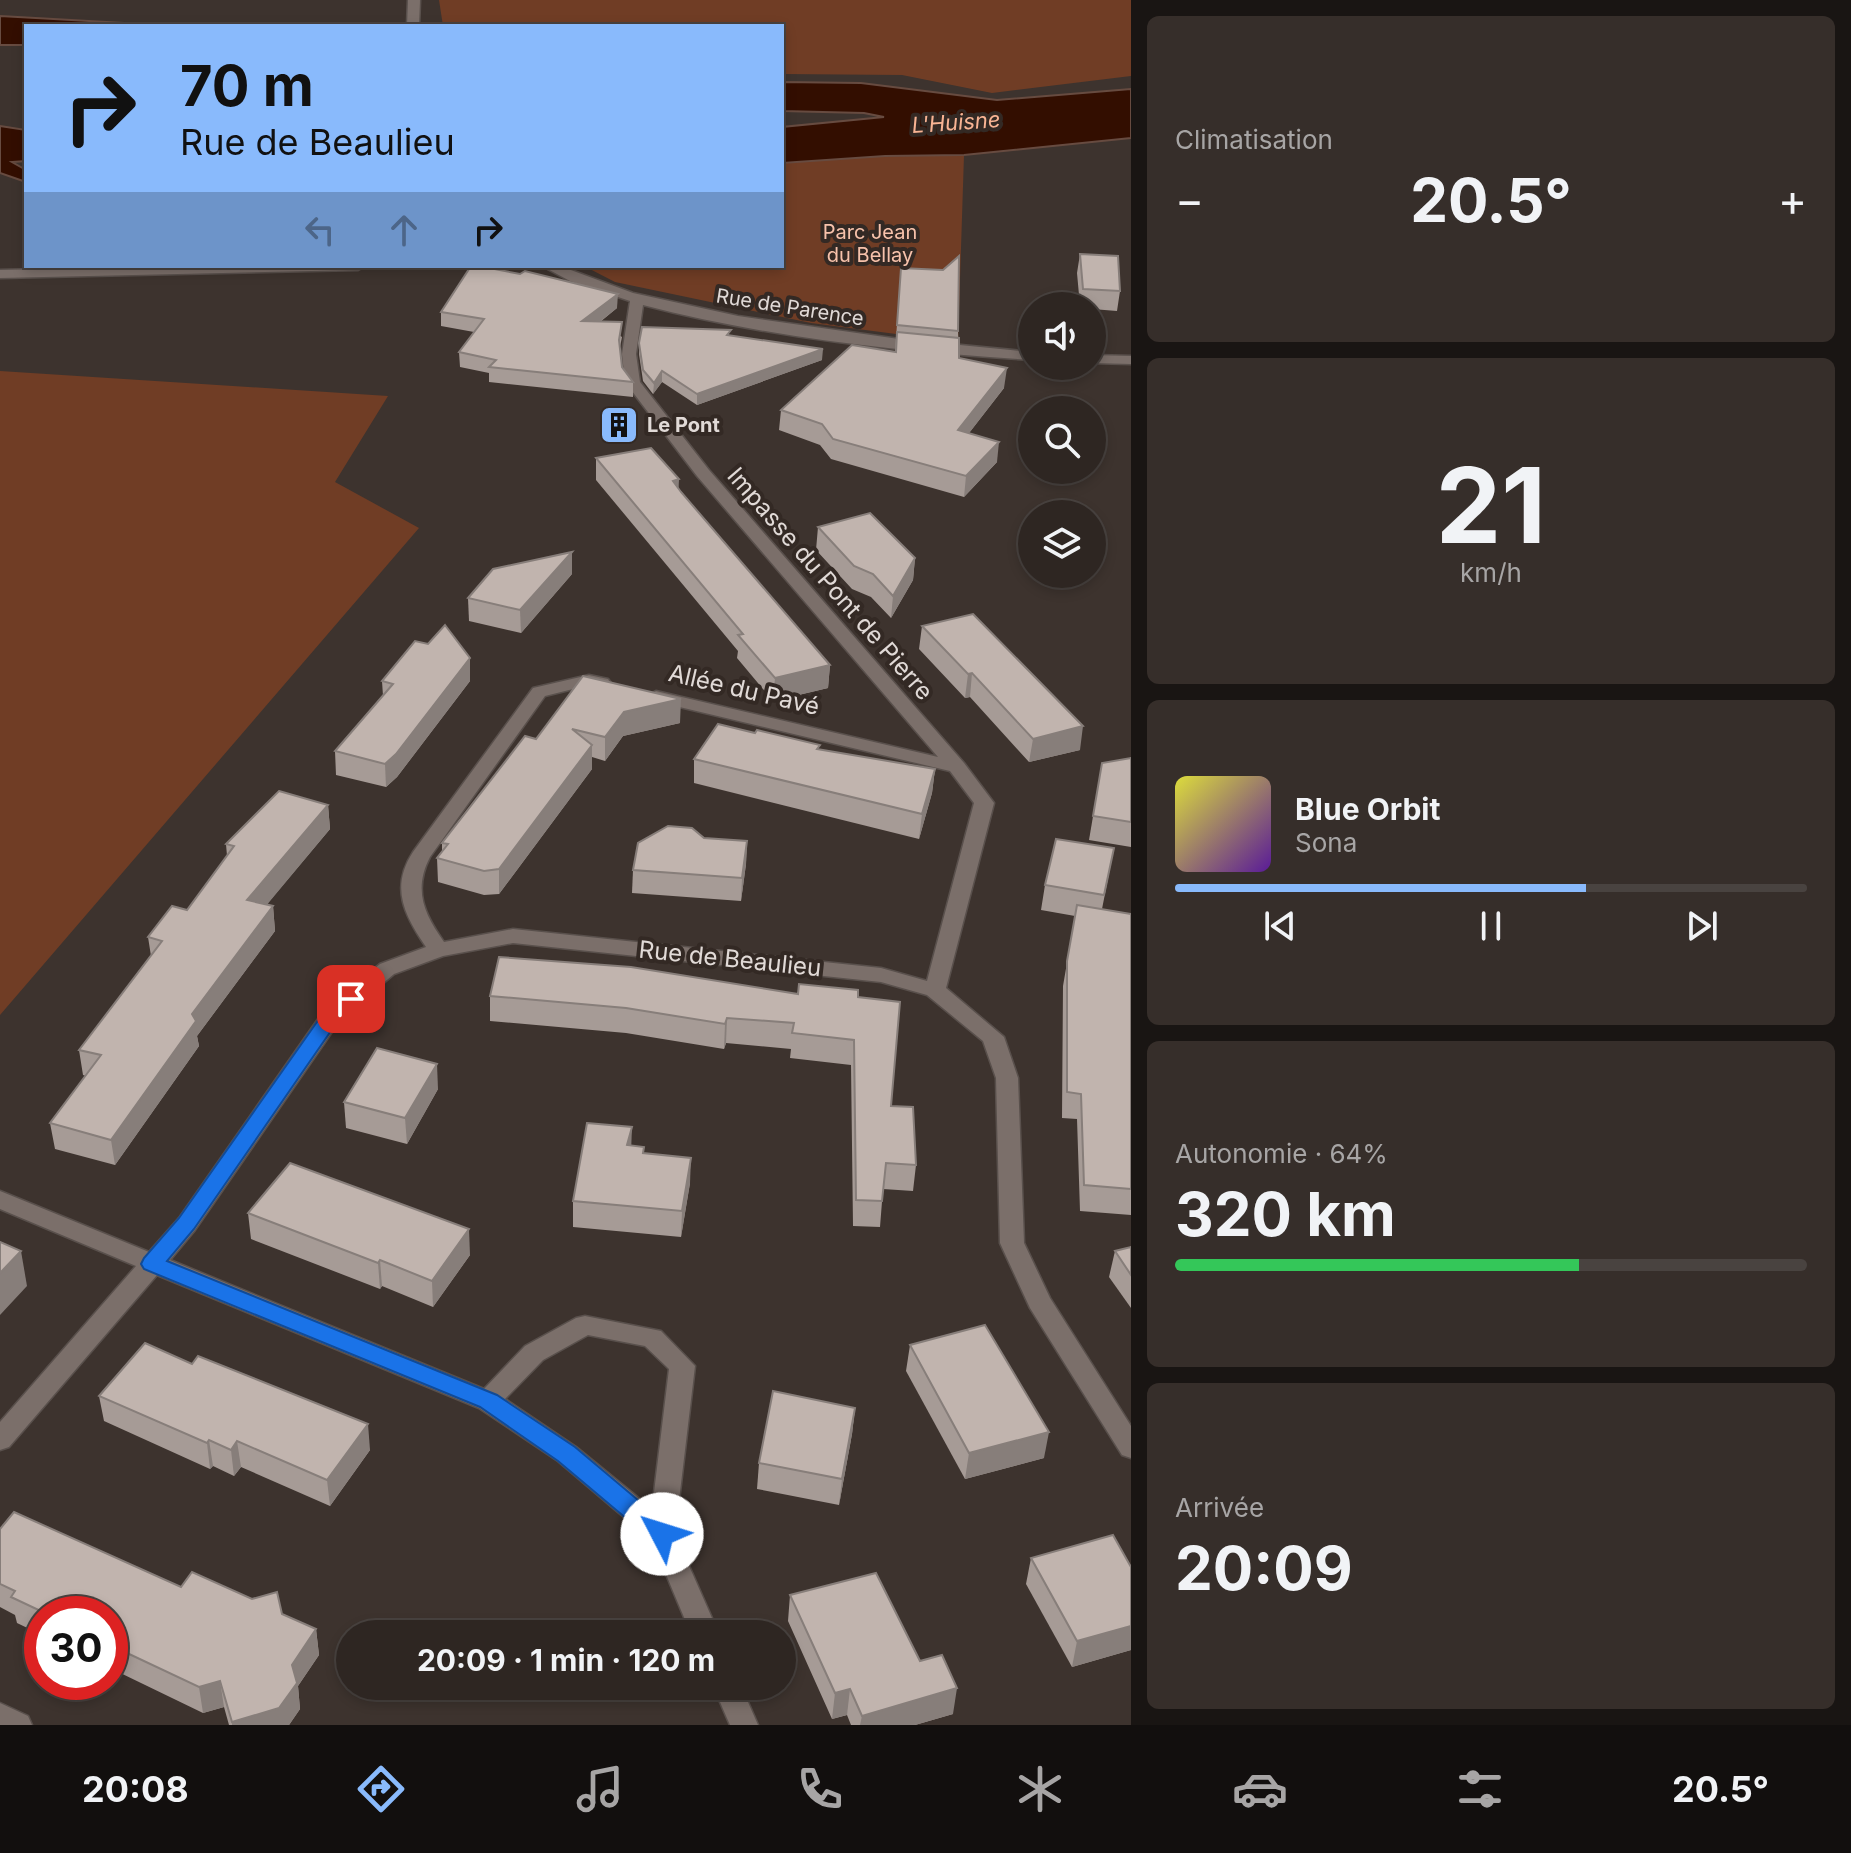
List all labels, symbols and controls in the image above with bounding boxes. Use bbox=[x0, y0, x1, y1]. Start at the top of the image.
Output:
text: 70 m bbox=[180, 52, 314, 120]
icon: right bbox=[48, 56, 152, 160]
water label: L'Huisne bbox=[911, 106, 1001, 138]
text: Rue de Beaulieu bbox=[180, 120, 455, 164]
text: Climatisation bbox=[1175, 124, 1333, 155]
text: 20.5° bbox=[1410, 164, 1572, 236]
text: − bbox=[1175, 173, 1204, 227]
text: + bbox=[1778, 173, 1807, 227]
icon: left bbox=[298, 208, 342, 252]
icon: ahead bbox=[382, 208, 426, 252]
icon: right bbox=[466, 208, 510, 252]
park label: Parc Jean du Bellay bbox=[823, 220, 917, 267]
street label: Rue de Parence bbox=[714, 283, 866, 331]
map controls bbox=[1018, 292, 1106, 588]
button: sound bbox=[1018, 292, 1106, 380]
button: search bbox=[1018, 396, 1106, 484]
building icon: Le Pont bbox=[598, 404, 640, 446]
place label: Le Pont bbox=[647, 413, 720, 437]
text: 21 bbox=[1436, 442, 1546, 568]
street label: Impasse du Pont de Pierre bbox=[721, 461, 939, 706]
button: layers bbox=[1018, 500, 1106, 588]
text: km/h bbox=[1460, 557, 1522, 588]
street label: Allée du Pavé bbox=[666, 658, 822, 721]
text: Blue Orbit bbox=[1295, 791, 1440, 827]
text: Sona bbox=[1295, 827, 1357, 858]
icon: previous bbox=[1258, 904, 1302, 948]
icon: pause bbox=[1469, 904, 1513, 948]
icon: next bbox=[1680, 904, 1724, 948]
street label: Rue de Beaulieu bbox=[637, 935, 823, 982]
pin bbox=[317, 965, 385, 1033]
icon: arrive bbox=[329, 977, 373, 1021]
text: Autonomie · 64% bbox=[1175, 1138, 1388, 1169]
text: 320 km bbox=[1175, 1178, 1396, 1250]
position arrow bbox=[620, 1492, 704, 1576]
text: Arrivée bbox=[1175, 1492, 1264, 1523]
text: 20:09 bbox=[1175, 1532, 1353, 1604]
speed limit sign: 30 bbox=[24, 1596, 128, 1700]
text: 20:09 · 1 min · 120 m bbox=[417, 1642, 715, 1678]
icon: directions bbox=[353, 1761, 409, 1817]
icon: music bbox=[572, 1761, 628, 1817]
icon: phone bbox=[792, 1761, 848, 1817]
icon: climate bbox=[1012, 1761, 1068, 1817]
icon: car bbox=[1232, 1761, 1288, 1817]
icon: filters bbox=[1452, 1761, 1508, 1817]
text: 20:08 bbox=[82, 1767, 189, 1811]
text: 20.5° bbox=[1672, 1767, 1769, 1811]

